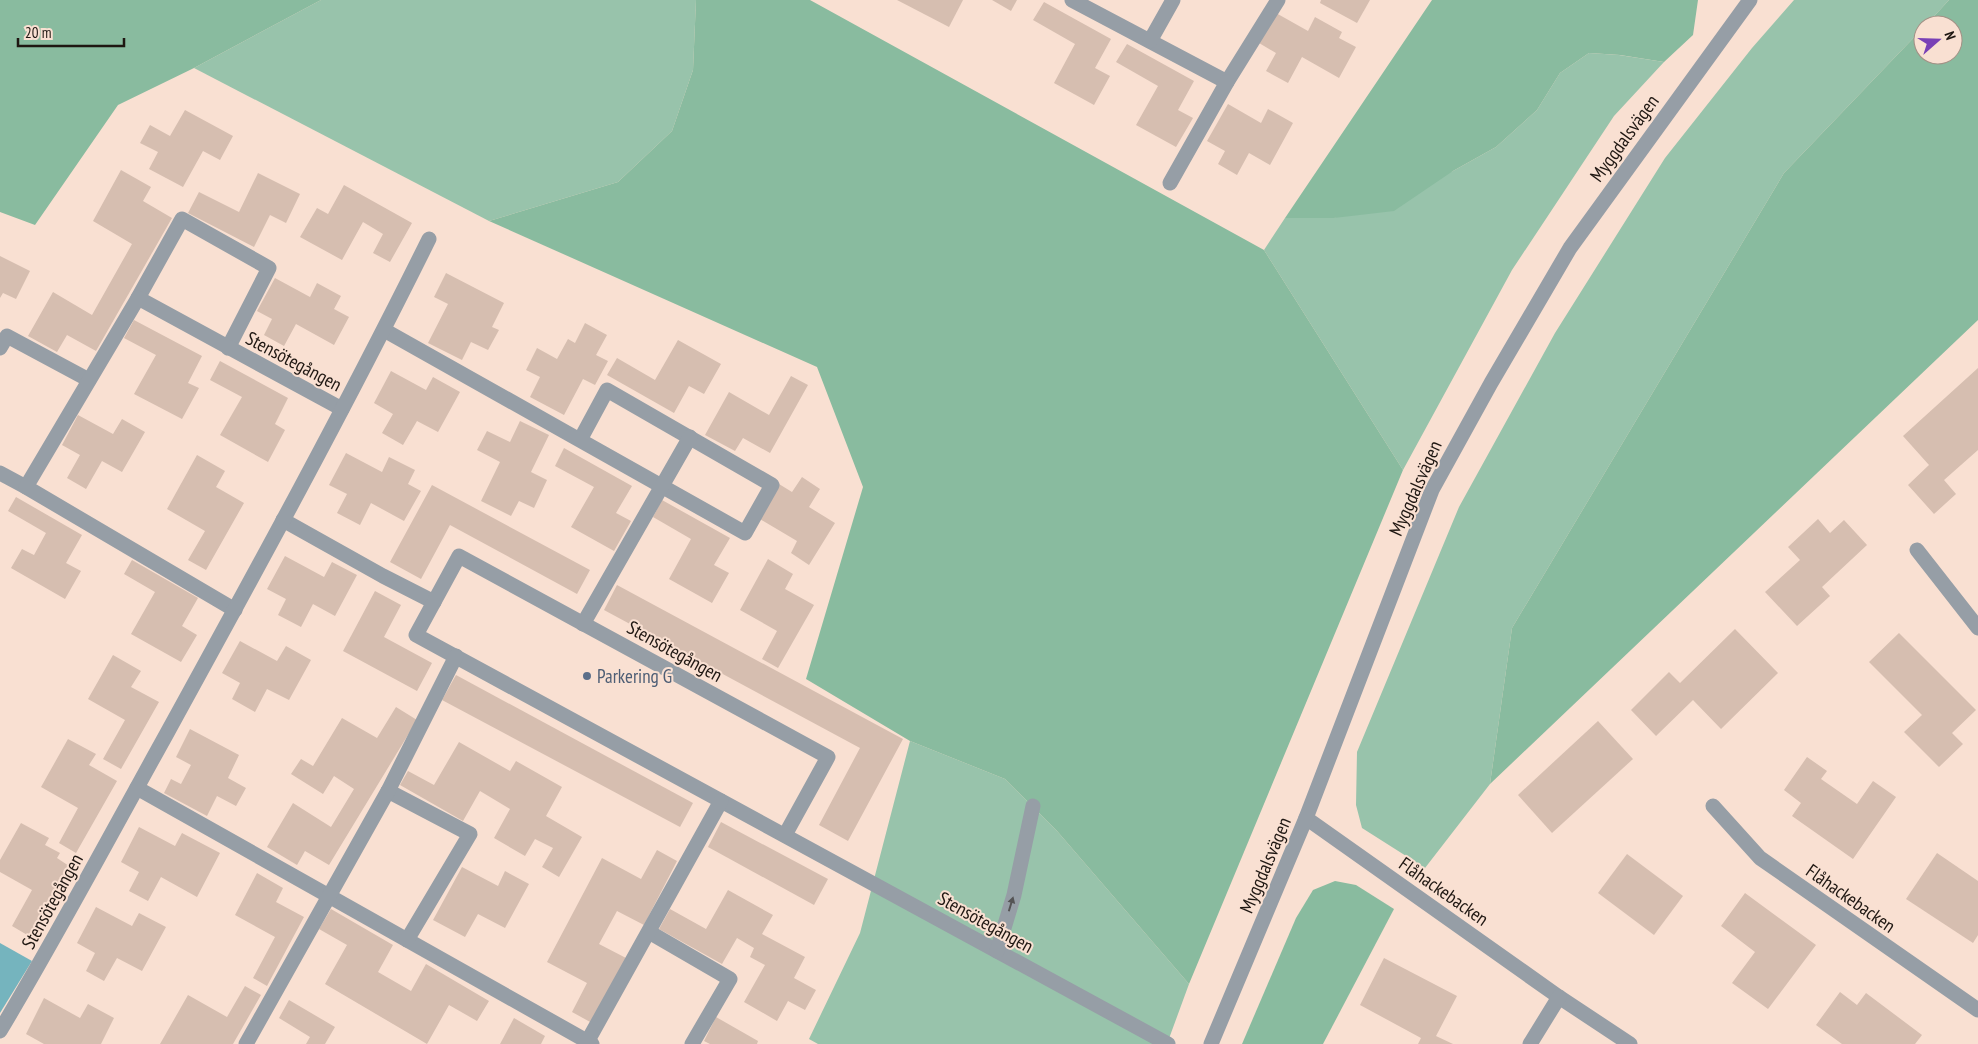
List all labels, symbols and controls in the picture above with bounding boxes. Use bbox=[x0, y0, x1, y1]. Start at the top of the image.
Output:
scale bar bbox=[18, 15, 124, 47]
north arrow bbox=[1913, 15, 1963, 65]
text: 20 m bbox=[25, 23, 51, 42]
text: N bbox=[1940, 29, 1960, 42]
street label: Myggdalsvägen bbox=[1584, 90, 1664, 186]
street label: Stensötegången bbox=[242, 326, 346, 396]
street label: Myggdalsvägen bbox=[1383, 437, 1447, 539]
street label: Stensötegången bbox=[623, 615, 727, 687]
place label: Parkering G bbox=[597, 664, 672, 688]
marker: Parkering G bbox=[581, 670, 593, 682]
street label: Myggdalsvägen bbox=[1234, 813, 1296, 917]
street label: Stensötegången bbox=[16, 849, 88, 953]
street label: Flåhackebacken bbox=[1395, 851, 1493, 931]
street label: Flåhackebacken bbox=[1802, 858, 1900, 938]
street label: Stensötegången bbox=[934, 886, 1038, 958]
one-way arrow bbox=[1008, 897, 1016, 912]

